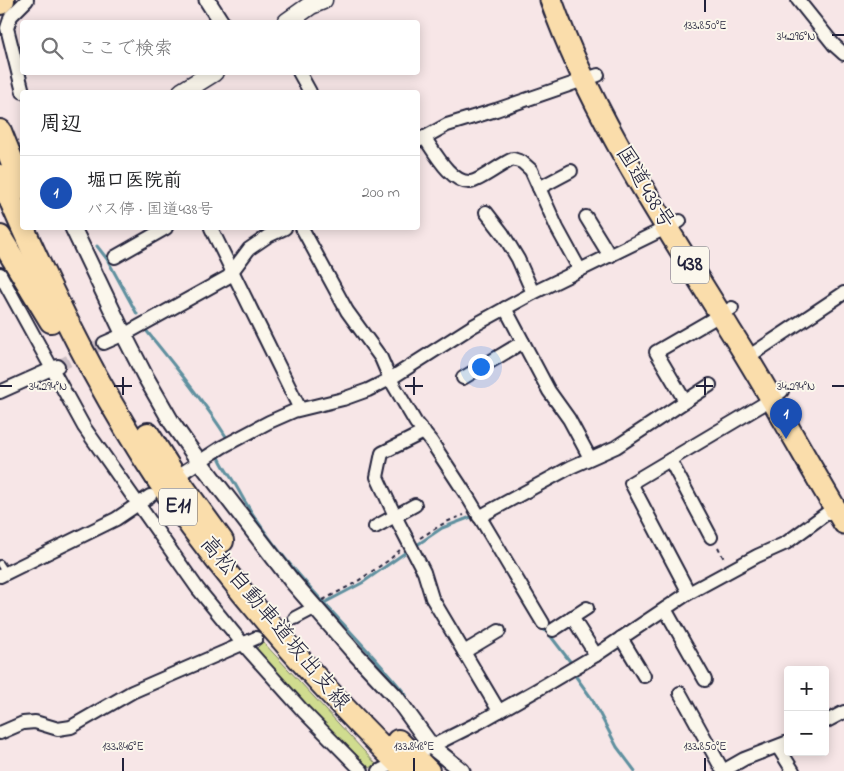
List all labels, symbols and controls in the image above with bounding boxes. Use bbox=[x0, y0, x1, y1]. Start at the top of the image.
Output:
text: 133.850°E bbox=[683, 17, 727, 35]
search box bbox=[20, 20, 420, 75]
text: 34.296°N bbox=[777, 28, 815, 46]
icon: search bbox=[38, 34, 66, 62]
text: ここで検索 bbox=[78, 36, 173, 63]
text: 周辺 bbox=[40, 110, 82, 140]
street label: 国道438号 bbox=[606, 140, 682, 236]
text: 堀口医院前 bbox=[87, 168, 182, 195]
text: 1 bbox=[53, 181, 59, 205]
text: 200 m bbox=[362, 181, 400, 205]
text: バス停 · 国道438号 bbox=[87, 198, 214, 222]
road number: 438 bbox=[671, 246, 709, 284]
your location bbox=[468, 354, 494, 380]
text: 34.294°N bbox=[29, 378, 67, 396]
text: 34.294°N bbox=[777, 378, 815, 396]
pin: 1 bbox=[770, 398, 802, 439]
road number: E11 bbox=[159, 488, 197, 526]
street label: 高松自動車道坂出支線 bbox=[191, 529, 357, 719]
map controls bbox=[784, 666, 829, 756]
button: + bbox=[784, 666, 829, 711]
button: − bbox=[784, 711, 829, 756]
text: 133.846°E bbox=[102, 738, 144, 756]
text: 133.848°E bbox=[394, 738, 434, 756]
text: 133.850°E bbox=[683, 738, 727, 756]

